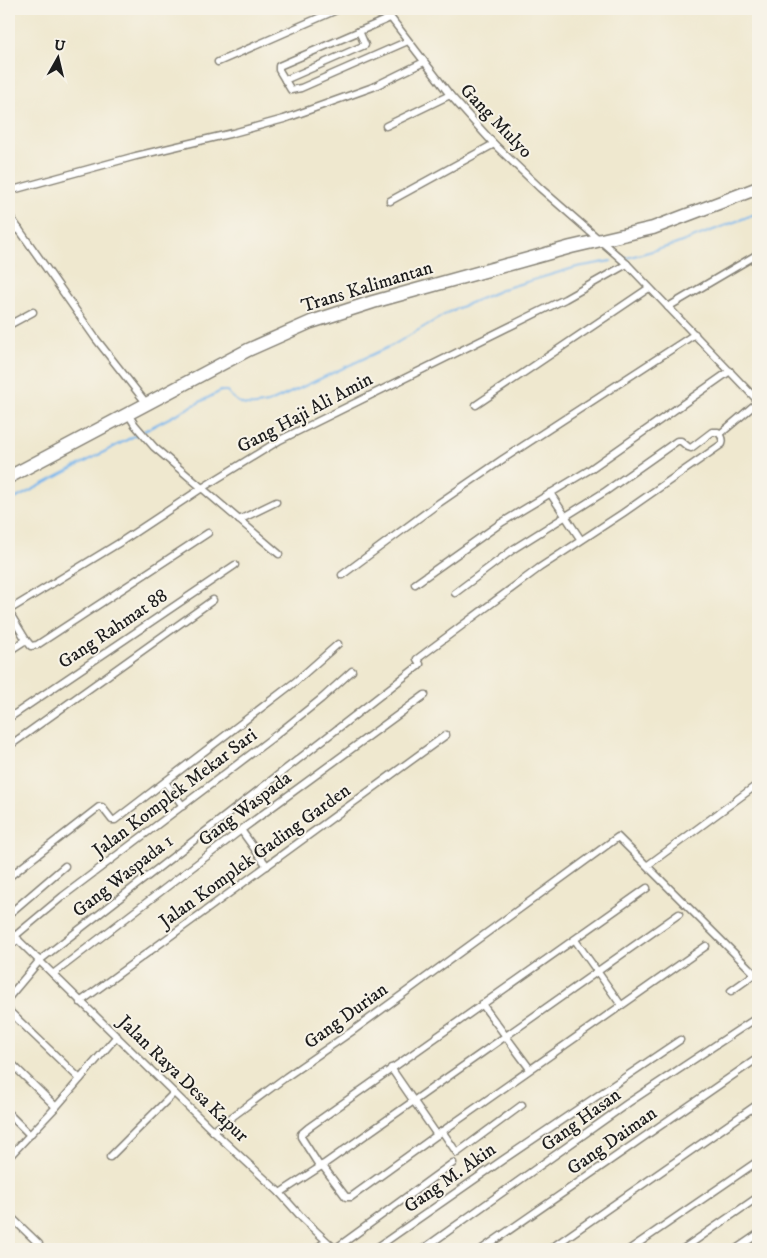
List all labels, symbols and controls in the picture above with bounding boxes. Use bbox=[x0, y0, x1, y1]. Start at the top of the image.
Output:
north arrow bbox=[32, 32, 82, 82]
text: U bbox=[53, 36, 66, 56]
street label: Gang Mulyo bbox=[455, 79, 537, 163]
street label: Trans Kalimantan bbox=[299, 256, 436, 318]
street label: Gang Haji Ali Amin bbox=[233, 368, 377, 458]
street label: Gang Rahmat 88 bbox=[54, 584, 172, 674]
street label: Jalan Komplek Mekar Sari bbox=[87, 724, 262, 863]
street label: Gang Waspada bbox=[194, 767, 296, 851]
street label: Jalan Komplek Gading Garden bbox=[153, 779, 355, 934]
street label: Gang Waspada 1 bbox=[68, 830, 178, 922]
street label: Gang Durian bbox=[300, 978, 392, 1054]
street label: Jalan Raya Desa Kapur bbox=[112, 1009, 253, 1147]
street label: Gang Hasan bbox=[537, 1083, 625, 1157]
street label: Gang Daiman bbox=[563, 1102, 661, 1180]
street label: Gang M. Akin bbox=[400, 1138, 500, 1218]

